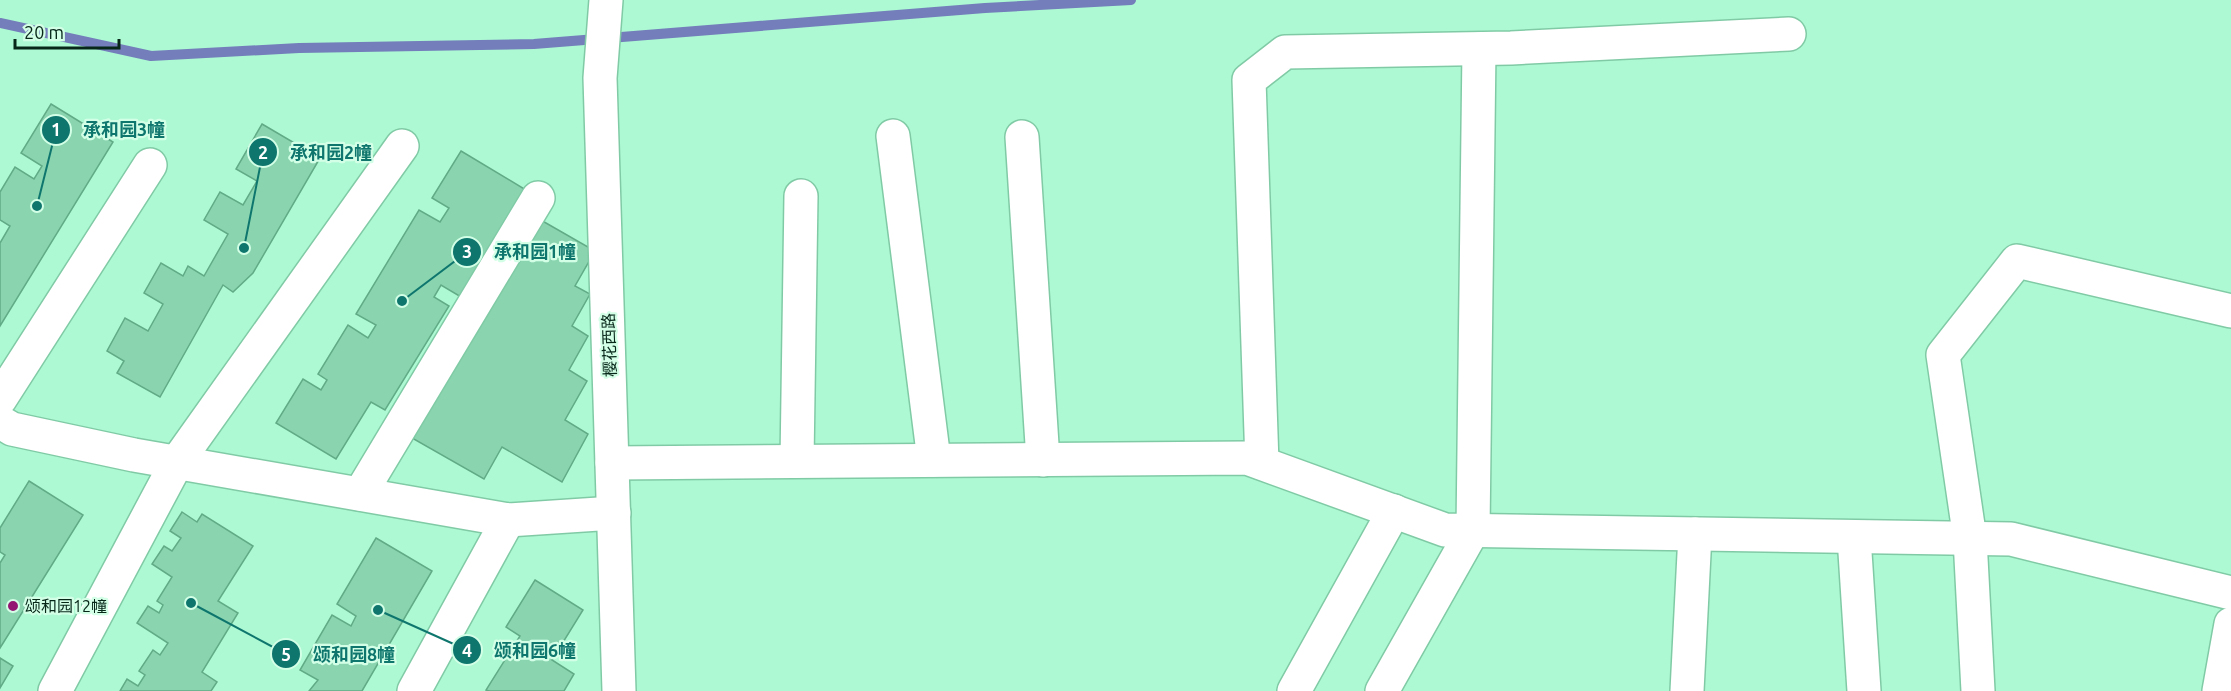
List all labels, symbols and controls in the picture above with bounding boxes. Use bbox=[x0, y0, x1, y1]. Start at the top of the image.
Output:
scale bar bbox=[15, 12, 118, 50]
text: 20 m bbox=[24, 22, 64, 42]
callout: 承和园3幢 bbox=[41, 112, 178, 148]
text: 1 bbox=[51, 119, 61, 139]
text: 承和园3幢 bbox=[83, 119, 165, 139]
callout: 承和园2幢 bbox=[248, 134, 384, 170]
text: 2 bbox=[258, 142, 268, 162]
text: 承和园2幢 bbox=[290, 142, 372, 162]
callout: 承和园1幢 bbox=[452, 234, 588, 270]
text: 3 bbox=[462, 241, 472, 261]
text: 承和园1幢 bbox=[494, 241, 576, 261]
street label: 樱花西路 bbox=[599, 313, 619, 377]
place label: 颂和园12幢 bbox=[25, 597, 107, 615]
marker: 颂和园12幢 bbox=[6, 599, 20, 613]
callout: 颂和园6幢 bbox=[452, 632, 589, 668]
callout: 颂和园8幢 bbox=[271, 636, 407, 672]
text: 4 bbox=[462, 640, 472, 660]
text: 颂和园6幢 bbox=[494, 640, 576, 660]
text: 5 bbox=[281, 644, 291, 664]
text: 颂和园8幢 bbox=[313, 644, 395, 664]

